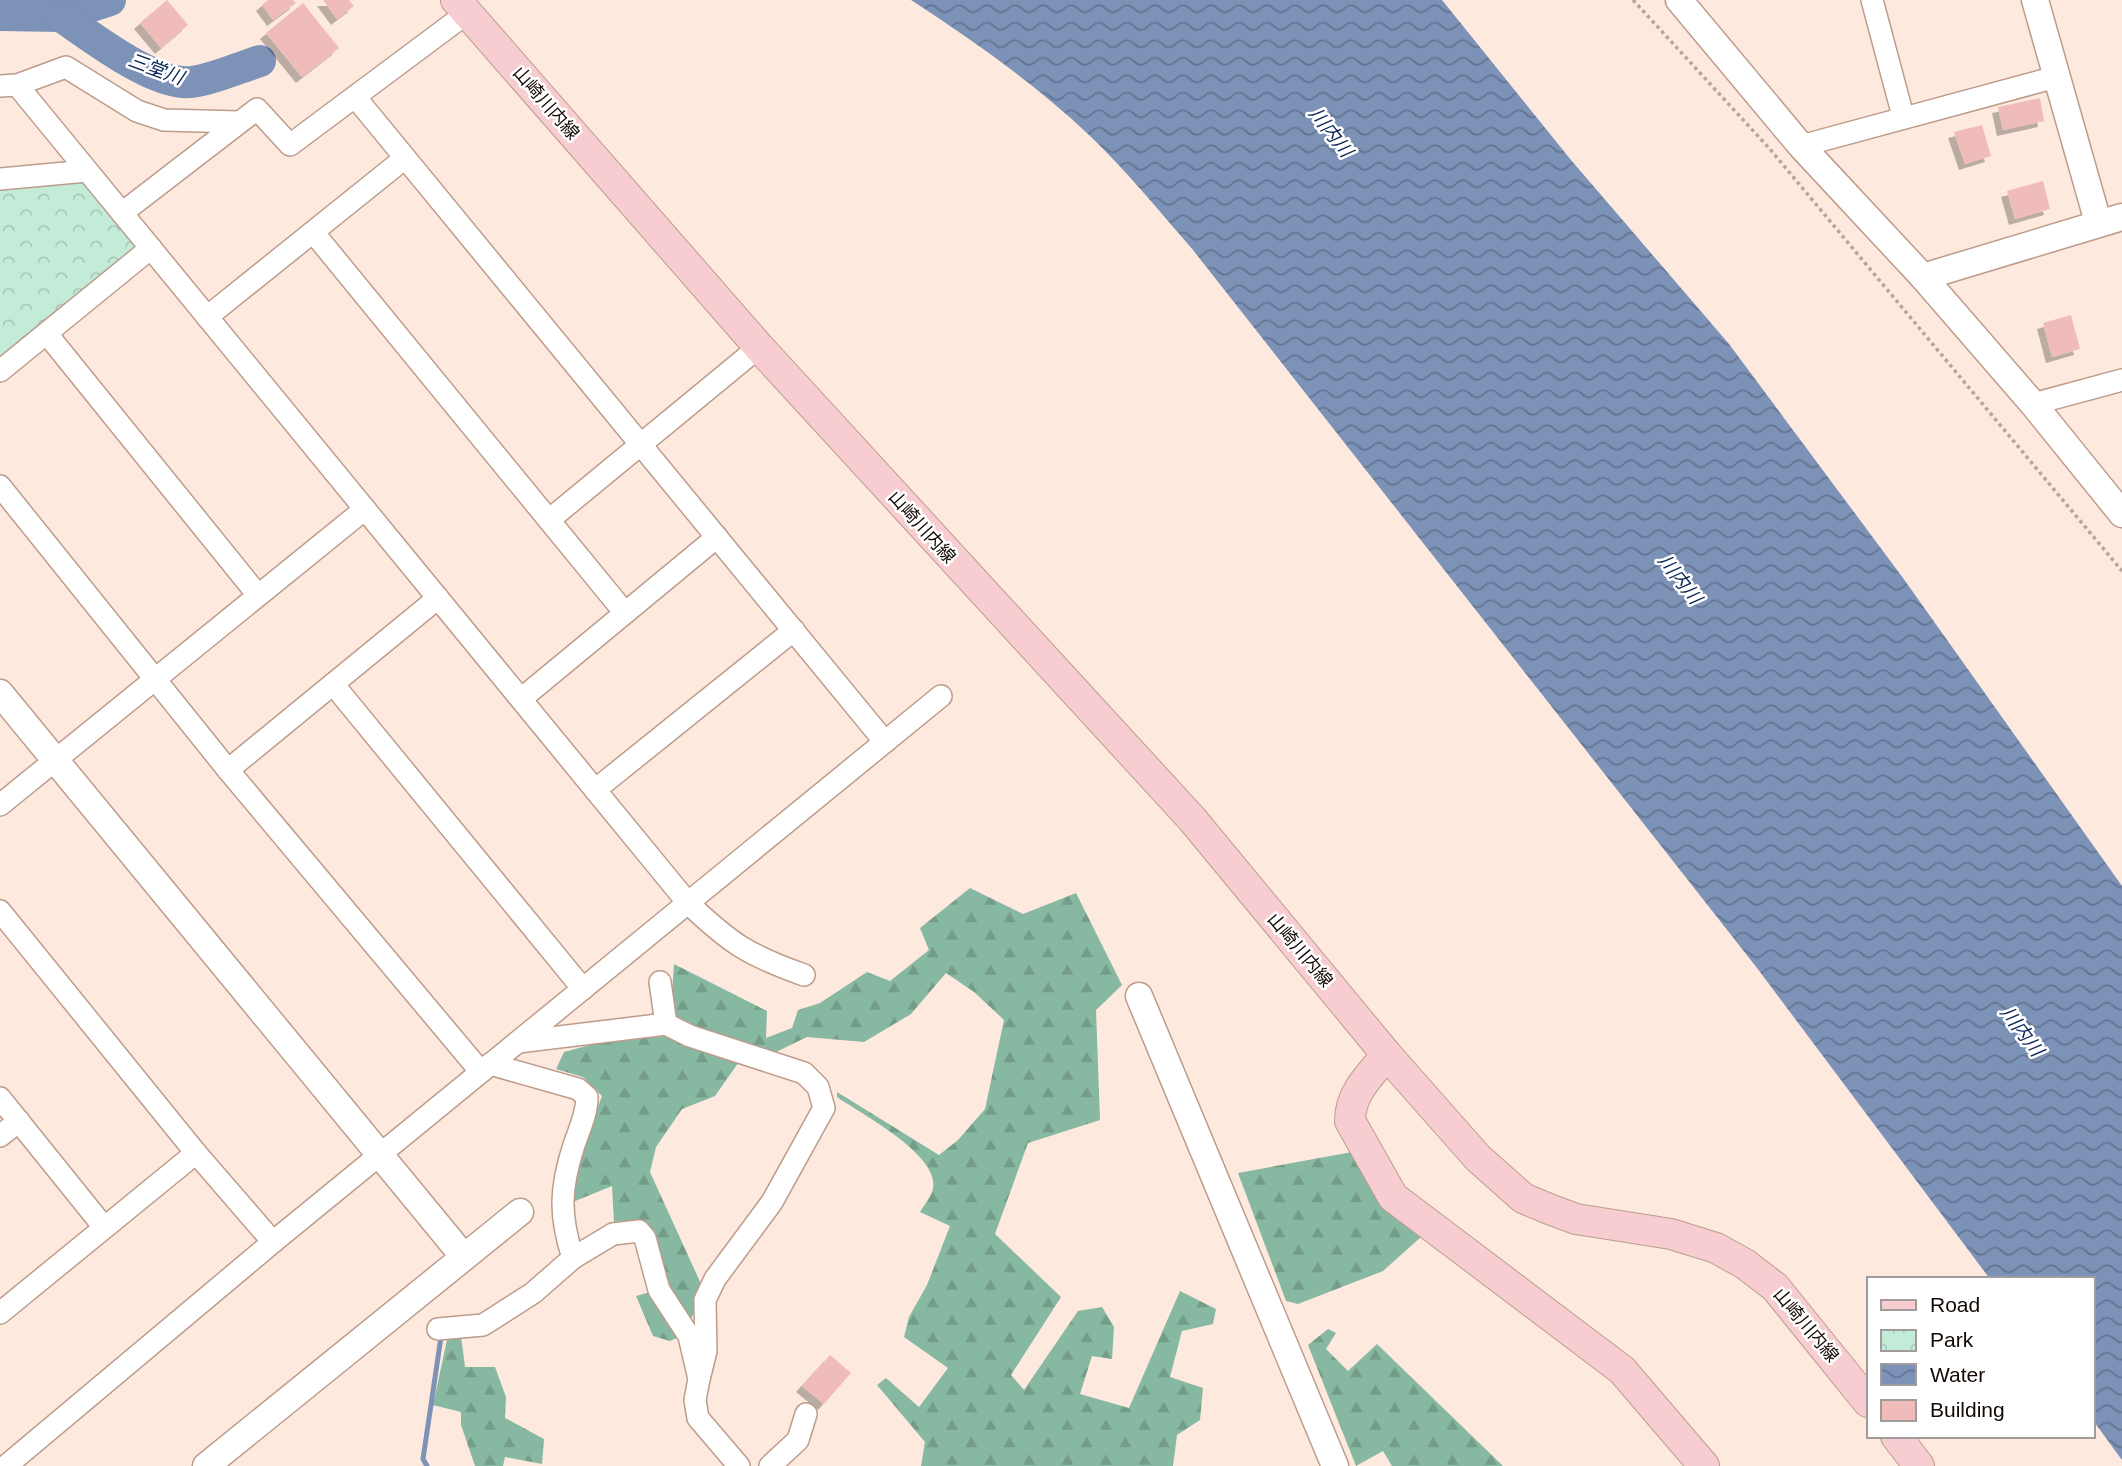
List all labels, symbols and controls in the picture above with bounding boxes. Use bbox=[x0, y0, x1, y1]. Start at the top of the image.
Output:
water label: 三堂川 bbox=[126, 49, 188, 89]
street label: 山崎川内線 bbox=[509, 62, 583, 144]
water label: 川内川 bbox=[1305, 103, 1358, 162]
street label: 山崎川内線 bbox=[884, 487, 960, 567]
water label: 川内川 bbox=[1654, 550, 1707, 609]
street label: 山崎川内線 bbox=[1263, 909, 1337, 991]
water label: 川内川 bbox=[1996, 1002, 2049, 1062]
legend bbox=[1867, 1277, 2094, 1438]
street label: 山崎川内線 bbox=[1769, 1284, 1843, 1366]
text: Road bbox=[1930, 1293, 1980, 1316]
text: Park bbox=[1930, 1328, 1974, 1351]
text: Water bbox=[1930, 1363, 1985, 1386]
text: Building bbox=[1930, 1398, 2005, 1421]

